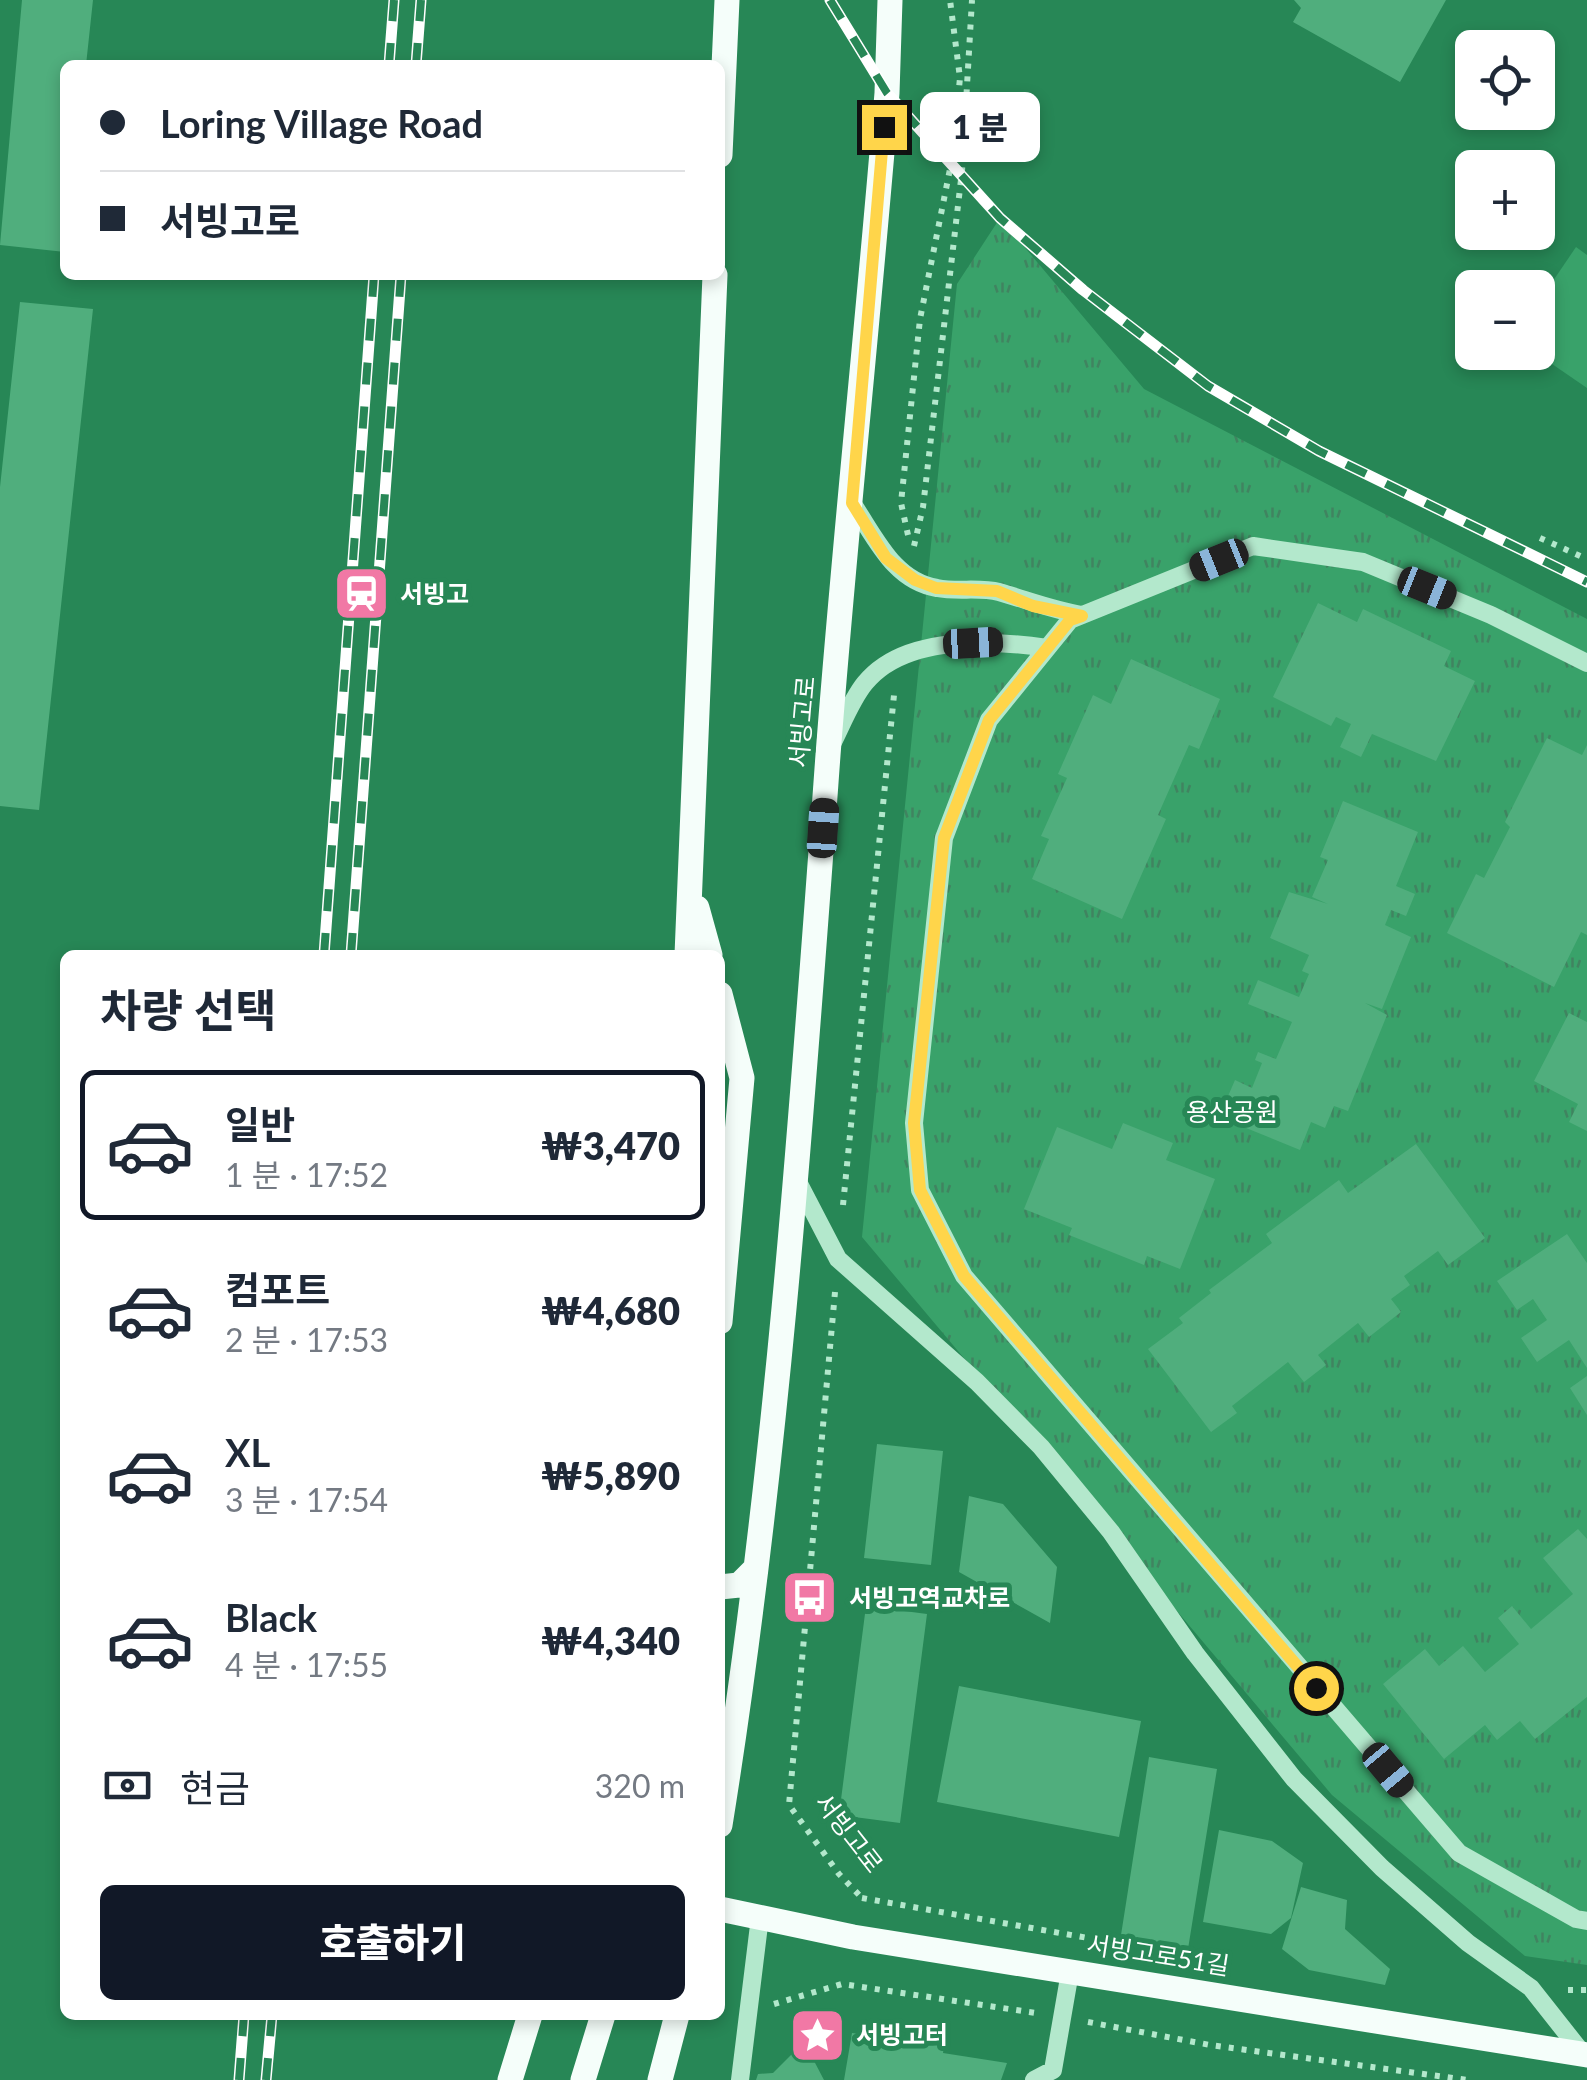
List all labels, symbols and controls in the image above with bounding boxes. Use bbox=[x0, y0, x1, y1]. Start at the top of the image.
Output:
map controls bbox=[1455, 30, 1555, 370]
button: locate bbox=[1455, 30, 1555, 130]
callout: 1 분 bbox=[919, 92, 1039, 162]
text: Loring Village Road bbox=[160, 100, 483, 146]
route end bbox=[862, 105, 907, 150]
text: 1 분 bbox=[952, 107, 1008, 146]
button: + bbox=[1455, 150, 1555, 250]
text: 서빙고로 bbox=[160, 197, 300, 243]
button: − bbox=[1455, 270, 1555, 370]
car bbox=[1186, 535, 1252, 585]
car bbox=[1394, 563, 1460, 613]
station icon: 서빙고 bbox=[331, 564, 391, 624]
place label: 서빙고 bbox=[400, 578, 469, 608]
car bbox=[942, 626, 1004, 660]
street label: 서빙고로 bbox=[782, 675, 820, 769]
car bbox=[806, 797, 840, 859]
text: 차량 선택 bbox=[100, 983, 277, 1037]
park label: 용산공원 bbox=[1186, 1096, 1278, 1126]
icon: car bbox=[105, 1100, 195, 1190]
text: 일반 bbox=[225, 1101, 295, 1147]
text: ₩3,470 bbox=[541, 1122, 680, 1168]
text: 1 분 · 17:52 bbox=[225, 1155, 388, 1194]
icon: car bbox=[105, 1265, 195, 1355]
text: 컴포트 bbox=[225, 1266, 330, 1312]
text: ₩4,680 bbox=[541, 1287, 680, 1333]
text: 2 분 · 17:53 bbox=[225, 1320, 388, 1359]
text: XL bbox=[225, 1429, 270, 1475]
icon: car bbox=[105, 1430, 195, 1520]
text: ₩5,890 bbox=[541, 1452, 680, 1498]
text: 3 분 · 17:54 bbox=[225, 1480, 388, 1519]
bus stop icon: 서빙고역교차로 bbox=[780, 1568, 840, 1628]
place label: 서빙고역교차로 bbox=[849, 1582, 1010, 1612]
text: Black bbox=[225, 1594, 317, 1640]
icon: car bbox=[105, 1595, 195, 1685]
text: ₩4,340 bbox=[541, 1617, 680, 1663]
text: 4 분 · 17:55 bbox=[225, 1645, 388, 1684]
route start bbox=[1294, 1666, 1339, 1711]
car bbox=[1357, 1737, 1419, 1803]
icon: cash bbox=[100, 1758, 155, 1813]
text: 현금 bbox=[180, 1764, 250, 1810]
text: 320 m bbox=[595, 1766, 685, 1805]
street label: 서빙고로 bbox=[810, 1787, 890, 1878]
button: 호출하기 bbox=[100, 1885, 685, 2000]
street label: 서빙고로51길 bbox=[1085, 1928, 1232, 1980]
place icon: 서빙고터 bbox=[787, 2005, 847, 2065]
place label: 서빙고터 bbox=[856, 2019, 948, 2049]

